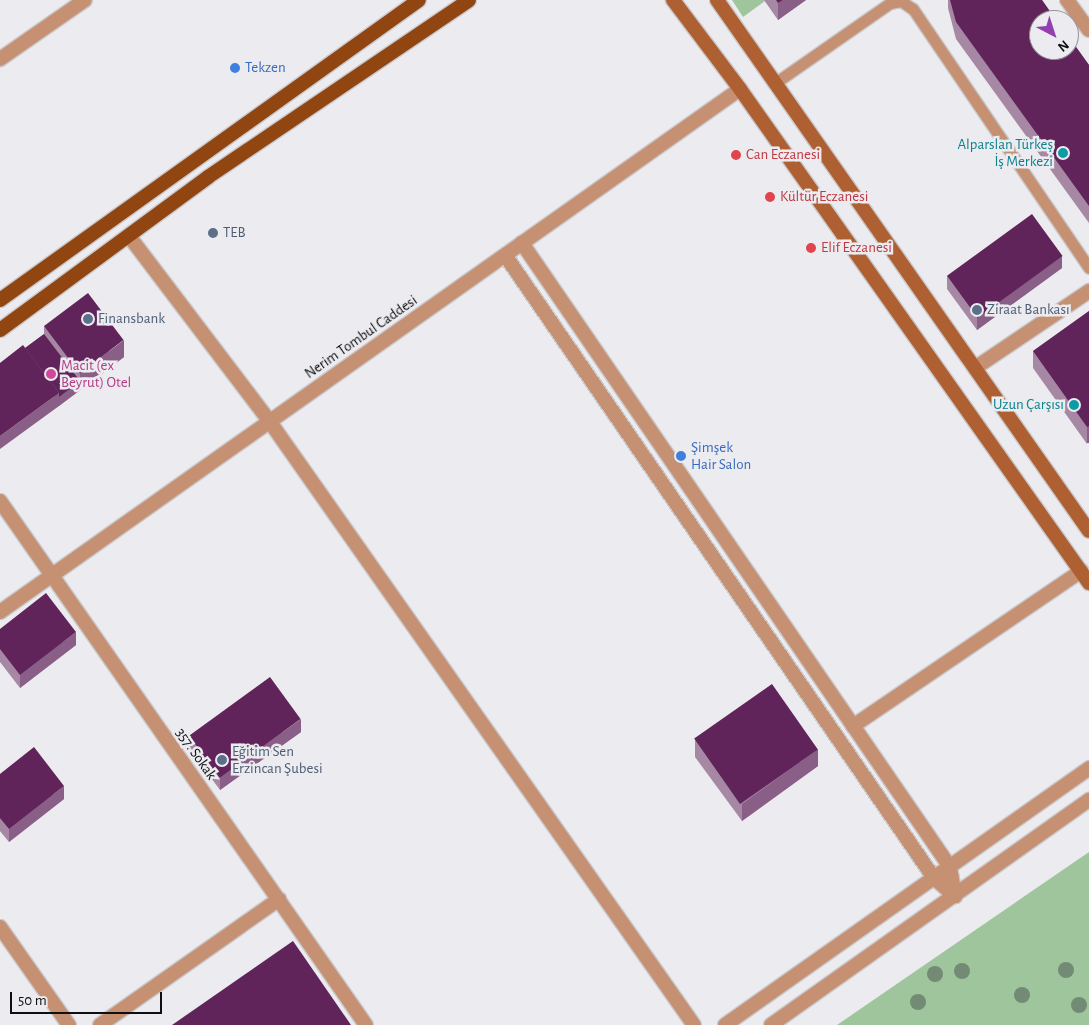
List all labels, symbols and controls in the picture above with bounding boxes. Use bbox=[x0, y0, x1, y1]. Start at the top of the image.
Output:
north arrow bbox=[1029, 10, 1079, 60]
text: N bbox=[1055, 37, 1071, 54]
place label: Tekzen bbox=[245, 59, 286, 77]
marker: Tekzen bbox=[229, 62, 241, 74]
place label: Alparslan Türkeş İş Merkezi bbox=[957, 135, 1053, 170]
place label: Can Eczanesi bbox=[746, 146, 820, 164]
marker: Alparslan Türkeş İş Merkezi bbox=[1057, 147, 1069, 159]
marker: Can Eczanesi bbox=[730, 149, 742, 161]
place label: Kültür Eczanesi bbox=[780, 188, 868, 206]
marker: Kültür Eczanesi bbox=[764, 191, 776, 203]
place label: TEB bbox=[223, 224, 246, 242]
marker: TEB bbox=[207, 227, 219, 239]
place label: Elif Eczanesi bbox=[821, 239, 892, 257]
marker: Elif Eczanesi bbox=[805, 242, 817, 254]
street label: Nerim Tombul Caddesi bbox=[301, 291, 421, 383]
place label: Ziraat Bankası bbox=[987, 301, 1070, 319]
marker: Ziraat Bankası bbox=[971, 304, 983, 316]
place label: Finansbank bbox=[98, 310, 165, 328]
marker: Finansbank bbox=[82, 313, 94, 325]
place label: Macit (ex Beyrut) Otel bbox=[61, 356, 131, 391]
marker: Macit (ex Beyrut) Otel bbox=[45, 368, 57, 380]
place label: Uzun Çarşısı bbox=[993, 396, 1064, 414]
marker: Uzun Çarşısı bbox=[1068, 399, 1080, 411]
place label: Şimşek Hair Salon bbox=[691, 438, 751, 473]
marker: Şimşek Hair Salon bbox=[675, 450, 687, 462]
street label: 357. Sokak bbox=[172, 725, 220, 783]
place label: Eğitim Sen Erzincan Şubesi bbox=[232, 742, 323, 777]
marker: Eğitim Sen Erzincan Şubesi bbox=[216, 754, 228, 766]
scale bar bbox=[12, 982, 165, 1014]
text: 50 m bbox=[18, 993, 47, 1008]

